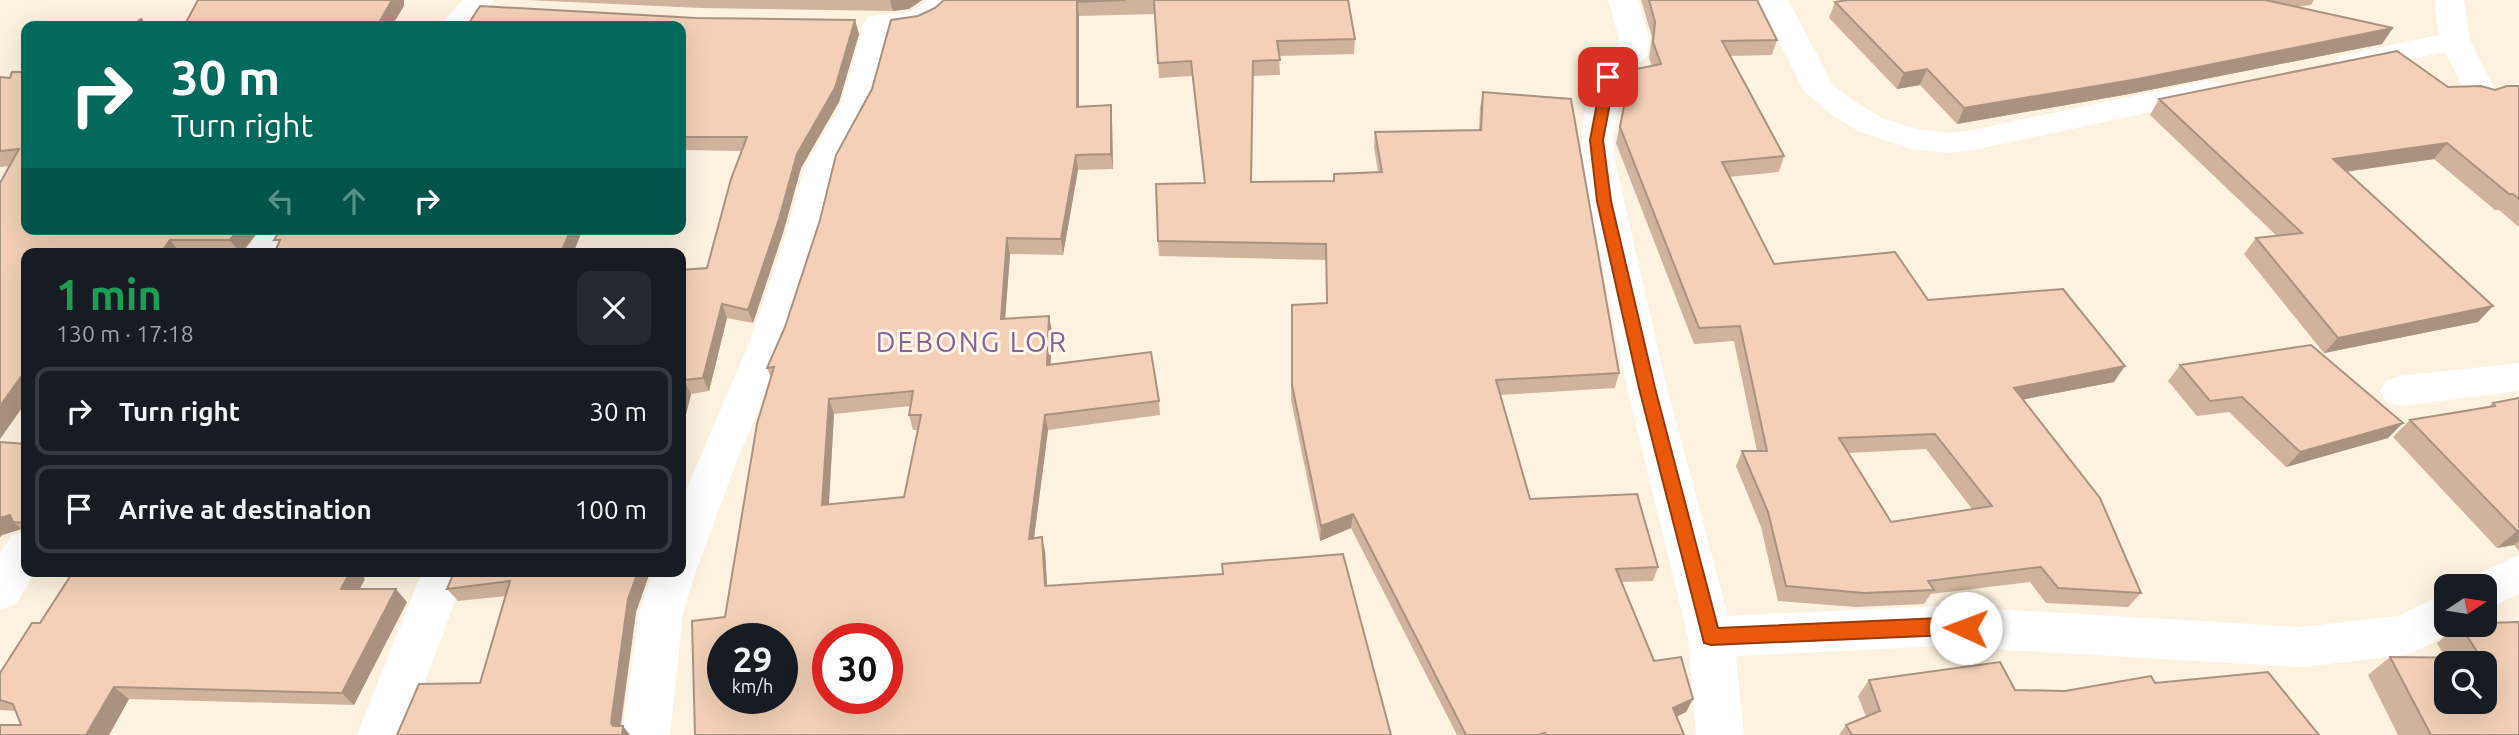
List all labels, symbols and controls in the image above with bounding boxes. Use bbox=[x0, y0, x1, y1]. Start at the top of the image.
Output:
pin bbox=[1578, 47, 1638, 107]
icon: right bbox=[56, 49, 147, 140]
text: 30 m bbox=[171, 49, 280, 104]
icon: arrive bbox=[1589, 58, 1627, 96]
text: Turn right bbox=[171, 107, 313, 143]
icon: left bbox=[262, 182, 300, 220]
icon: ahead bbox=[335, 182, 373, 220]
icon: right bbox=[408, 182, 446, 220]
text: 1 min bbox=[56, 271, 162, 318]
button: close bbox=[577, 271, 651, 345]
text: 130 m · 17:18 bbox=[56, 321, 194, 346]
district label: DEBONG LOR bbox=[876, 326, 1068, 357]
icon: right bbox=[60, 392, 98, 430]
text: Turn right bbox=[119, 397, 240, 426]
text: 30 m bbox=[589, 397, 647, 426]
icon: arrive bbox=[60, 490, 98, 528]
text: Arrive at destination bbox=[119, 495, 372, 524]
text: 100 m bbox=[575, 495, 647, 524]
north arrow bbox=[2434, 574, 2497, 637]
map controls bbox=[2434, 574, 2497, 714]
position arrow bbox=[1929, 591, 2003, 665]
speed limit sign: 30 bbox=[812, 623, 903, 714]
text: 29 bbox=[733, 639, 772, 679]
button: search bbox=[2434, 651, 2497, 714]
text: km/h bbox=[732, 676, 773, 696]

